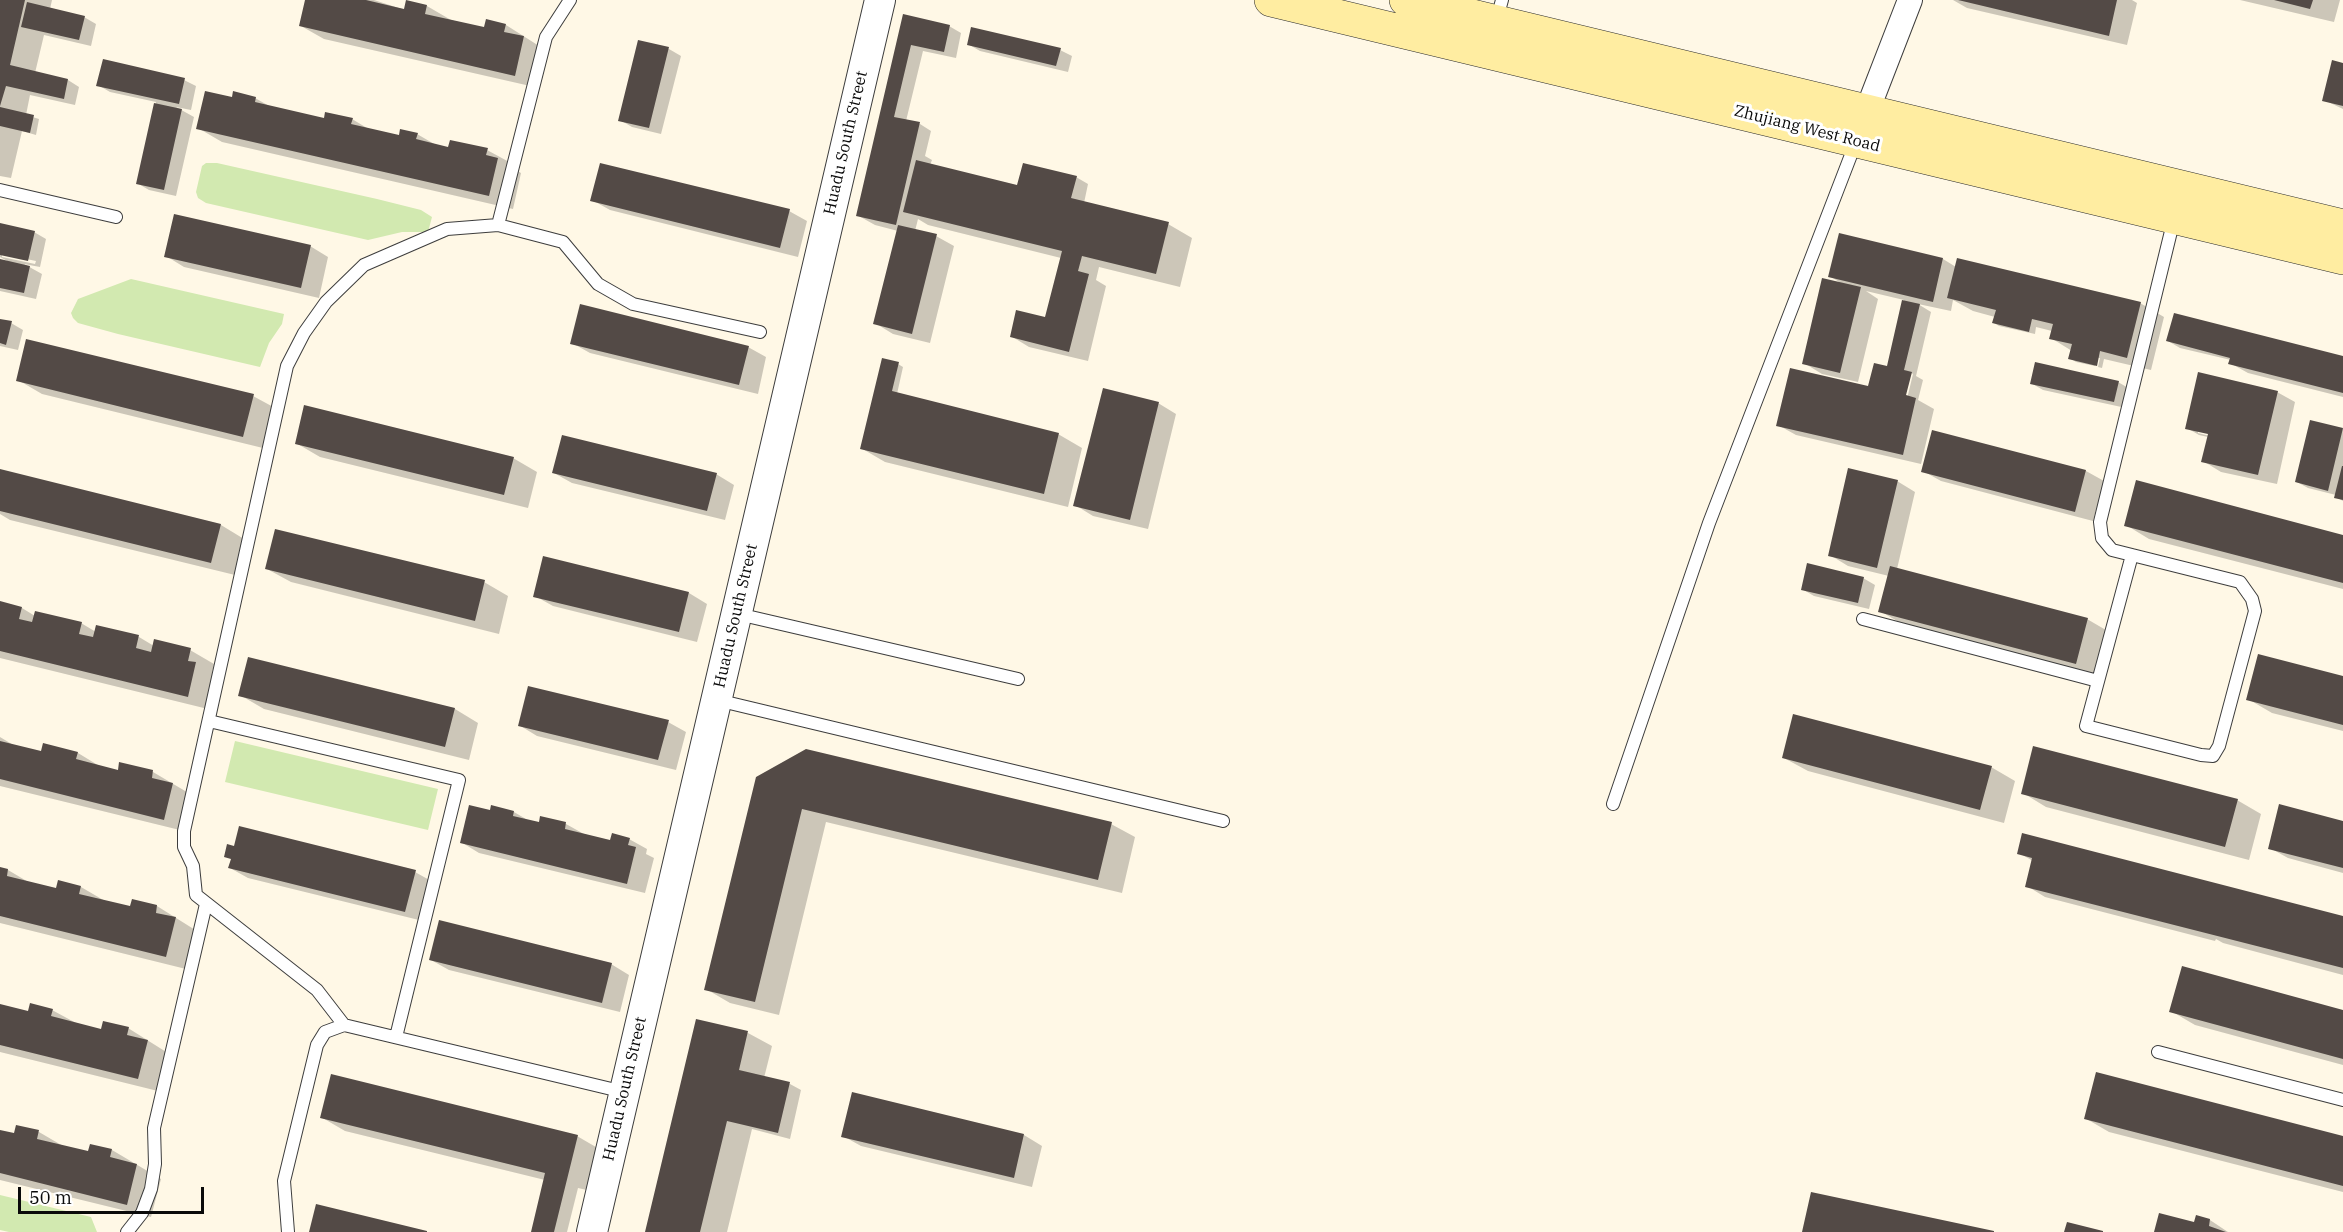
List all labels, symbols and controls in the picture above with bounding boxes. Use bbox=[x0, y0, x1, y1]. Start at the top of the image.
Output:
street label: Huadu South Street bbox=[820, 69, 872, 217]
street label: Zhujiang West Road bbox=[1732, 102, 1882, 156]
street label: Huadu South Street bbox=[710, 542, 762, 690]
street label: Huadu South Street bbox=[599, 1015, 651, 1163]
scale bar bbox=[21, 1175, 207, 1213]
text: 50 m bbox=[29, 1186, 72, 1209]

